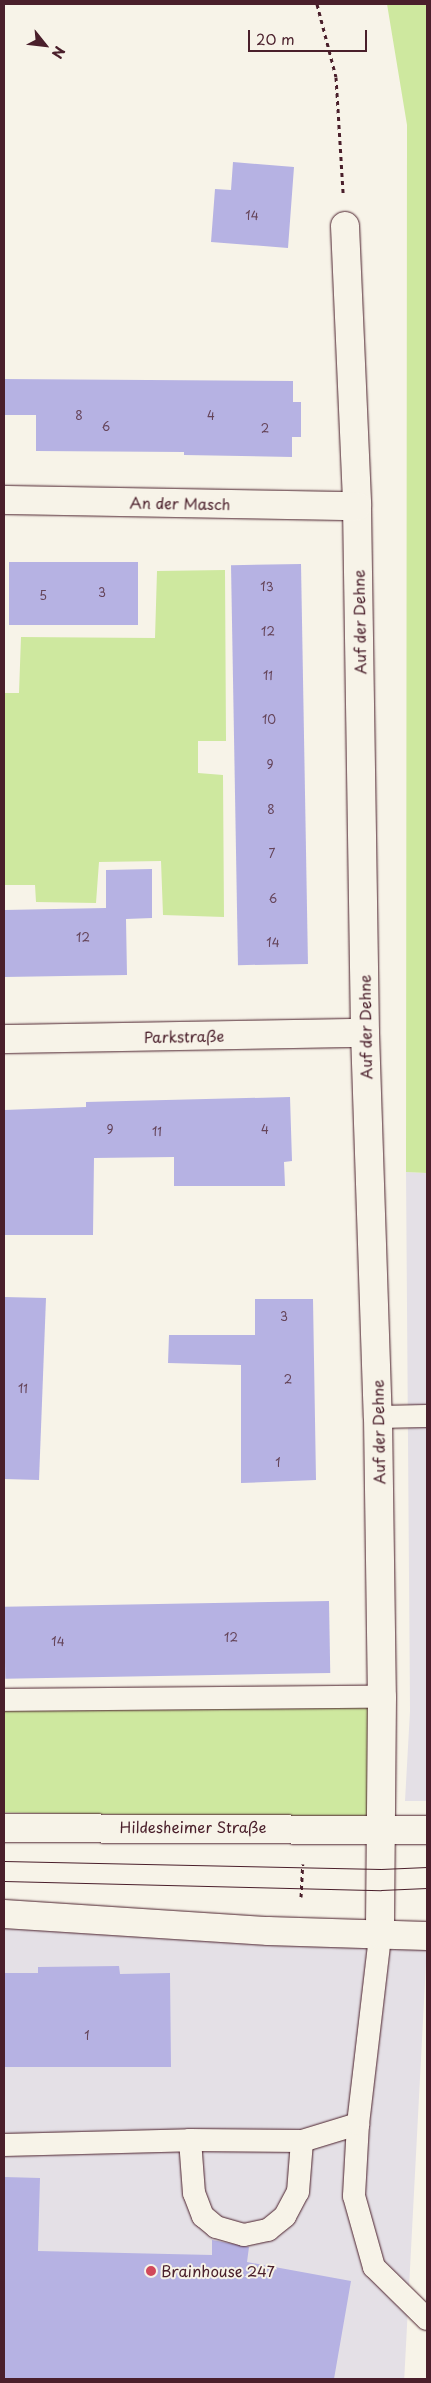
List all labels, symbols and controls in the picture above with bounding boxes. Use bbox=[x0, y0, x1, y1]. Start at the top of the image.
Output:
north arrow bbox=[20, 20, 70, 70]
scale bar bbox=[251, 20, 370, 52]
text: 20 m bbox=[256, 27, 295, 50]
text: N bbox=[47, 43, 70, 62]
house number: 14 bbox=[245, 209, 259, 223]
house number: 8 bbox=[75, 409, 83, 423]
house number: 4 bbox=[207, 409, 215, 423]
house number: 6 bbox=[102, 420, 110, 434]
house number: 2 bbox=[261, 422, 269, 436]
street label: An der Masch bbox=[130, 493, 230, 513]
street label: Auf der Dehne bbox=[349, 569, 369, 675]
house number: 13 bbox=[260, 580, 274, 594]
house number: 3 bbox=[98, 586, 106, 600]
house number: 5 bbox=[39, 589, 47, 603]
house number: 12 bbox=[261, 625, 275, 639]
house number: 11 bbox=[263, 669, 273, 683]
house number: 10 bbox=[262, 713, 276, 727]
house number: 9 bbox=[266, 758, 274, 772]
house number: 8 bbox=[267, 803, 275, 817]
house number: 7 bbox=[269, 847, 275, 861]
house number: 6 bbox=[269, 892, 277, 906]
house number: 12 bbox=[76, 931, 90, 945]
house number: 14 bbox=[266, 936, 280, 950]
street label: Auf der Dehne bbox=[355, 974, 375, 1080]
street label: Parkstraße bbox=[144, 1026, 224, 1046]
house number: 9 bbox=[106, 1123, 114, 1137]
house number: 4 bbox=[261, 1123, 269, 1137]
house number: 11 bbox=[152, 1125, 162, 1139]
house number: 3 bbox=[280, 1310, 288, 1324]
house number: 2 bbox=[284, 1373, 292, 1387]
street label: Auf der Dehne bbox=[368, 1379, 388, 1485]
house number: 11 bbox=[18, 1382, 28, 1396]
house number: 1 bbox=[275, 1456, 281, 1470]
house number: 12 bbox=[224, 1631, 238, 1645]
house number: 14 bbox=[51, 1635, 65, 1649]
street label: Hildesheimer Straße bbox=[119, 1818, 267, 1836]
house number: 1 bbox=[84, 2029, 90, 2043]
place label: Brainhouse 247 bbox=[161, 2262, 275, 2280]
marker: Brainhouse 247 bbox=[145, 2265, 157, 2277]

